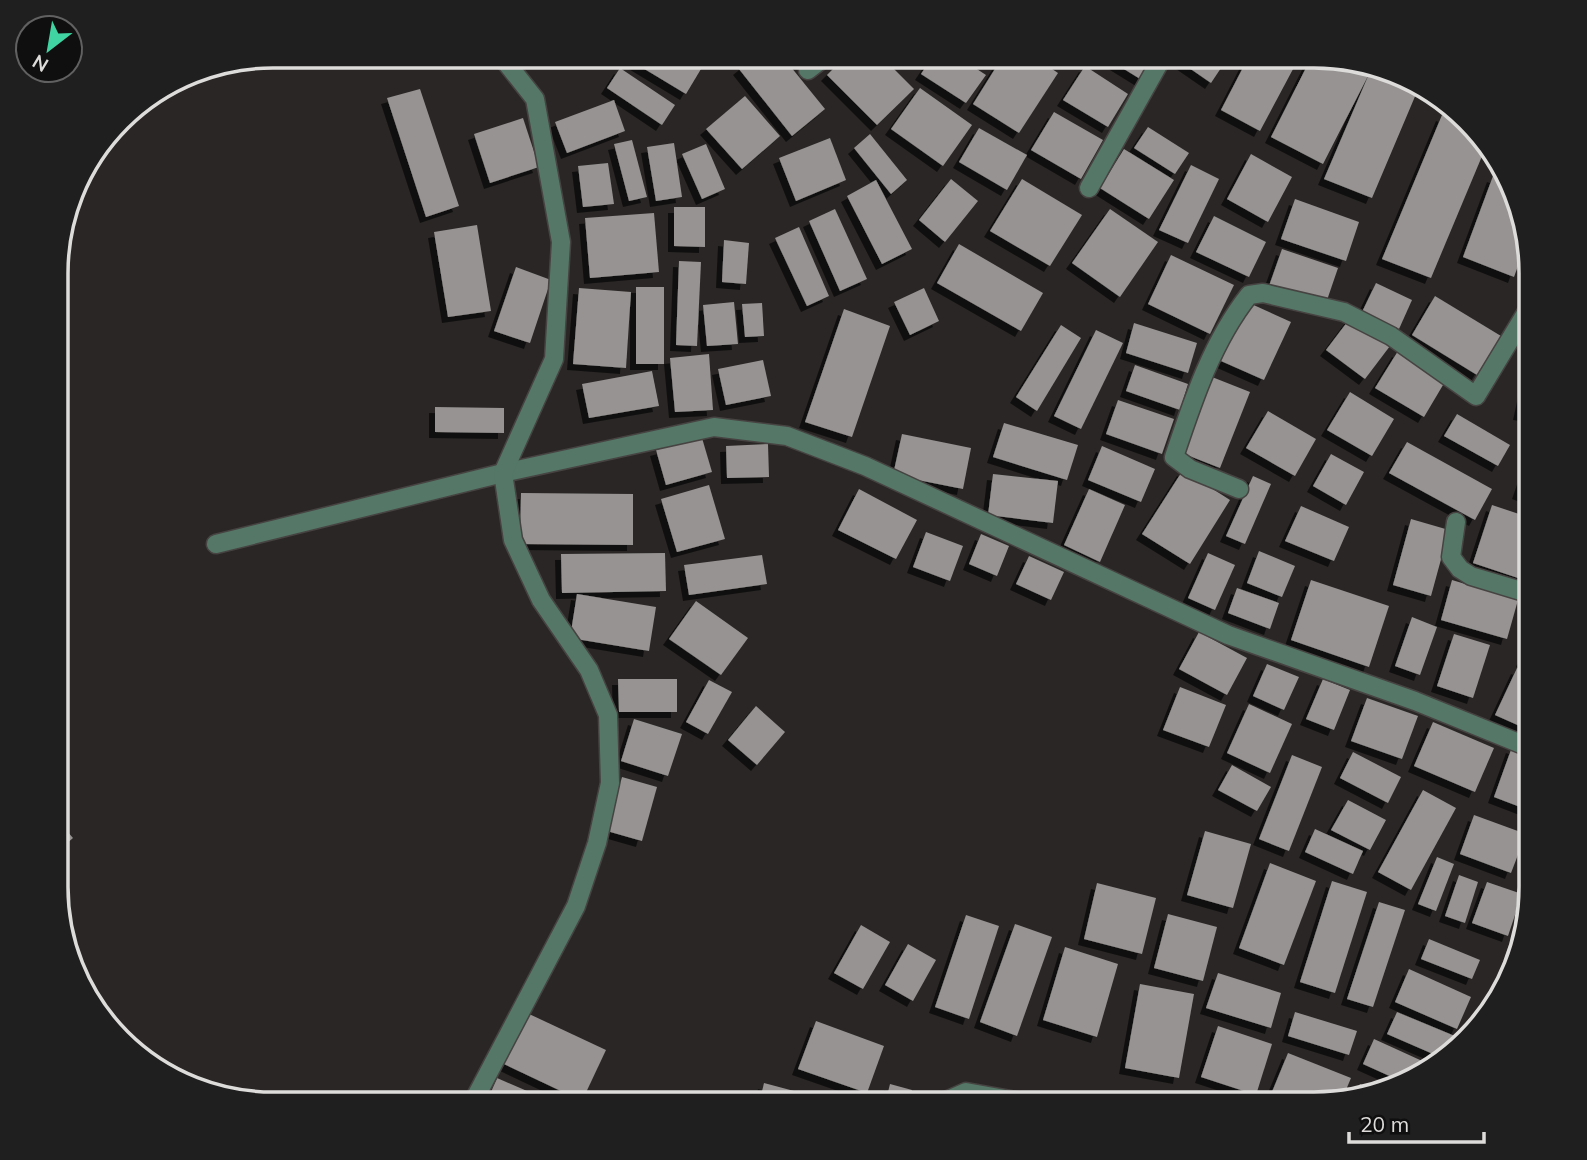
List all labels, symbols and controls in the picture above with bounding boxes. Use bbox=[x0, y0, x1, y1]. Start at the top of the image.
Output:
north arrow bbox=[14, 14, 84, 84]
text: N bbox=[28, 50, 53, 78]
scale bar bbox=[1349, 1100, 1484, 1144]
text: 20 m bbox=[1360, 1111, 1409, 1137]

